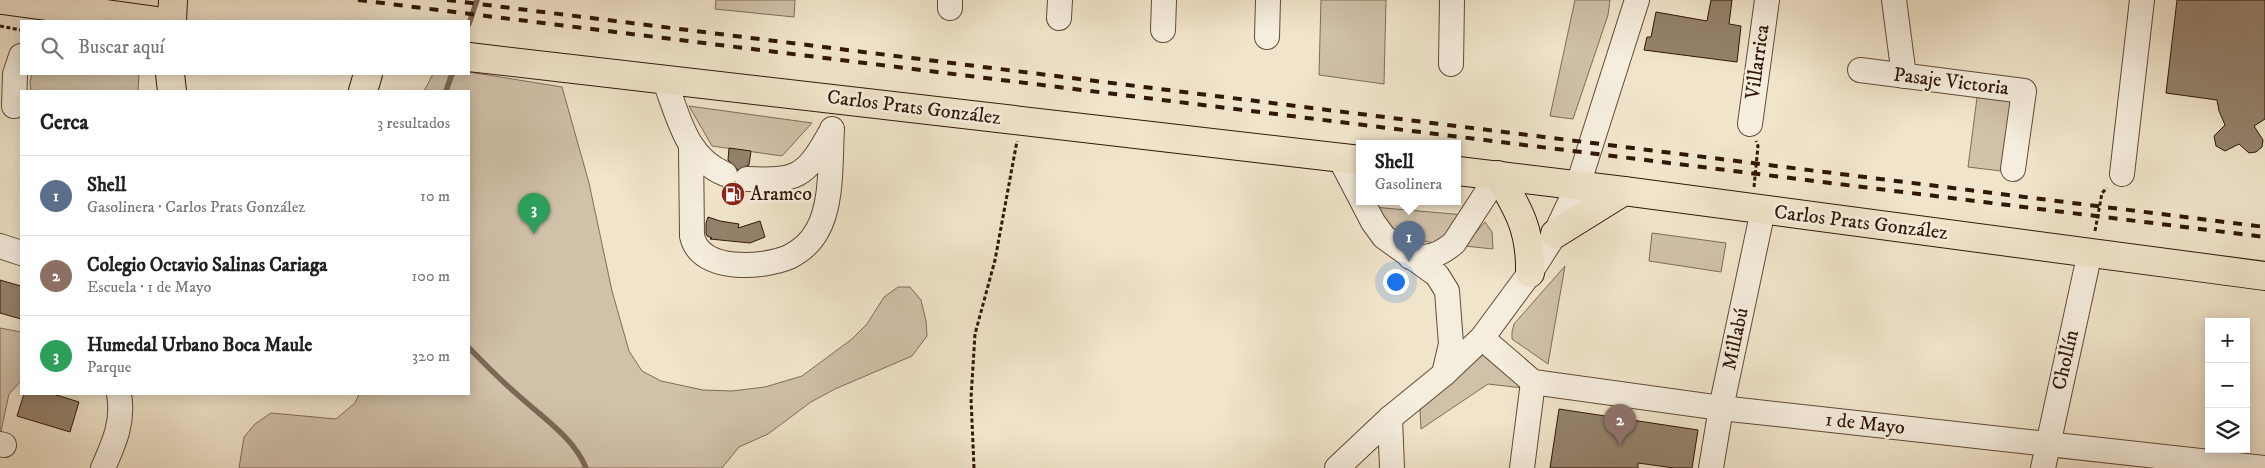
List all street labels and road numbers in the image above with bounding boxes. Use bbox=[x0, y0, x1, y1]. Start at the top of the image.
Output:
street label: Villarrica bbox=[1740, 22, 1776, 102]
street label: Pasaje Victoria bbox=[1892, 63, 2011, 102]
street label: Carlos Prats González bbox=[826, 85, 1003, 131]
street label: Carlos Prats González bbox=[1773, 200, 1950, 246]
street label: Millabú bbox=[1717, 306, 1755, 372]
street label: Chollín bbox=[2047, 327, 2085, 393]
street label: 1 de Mayo bbox=[1824, 407, 1906, 441]

